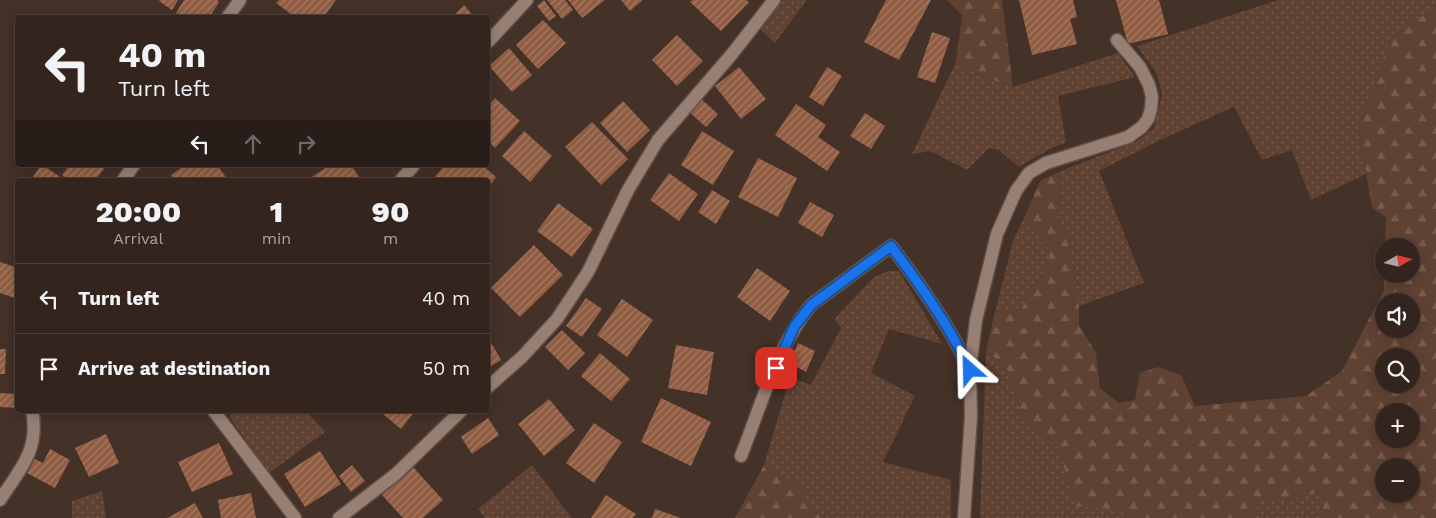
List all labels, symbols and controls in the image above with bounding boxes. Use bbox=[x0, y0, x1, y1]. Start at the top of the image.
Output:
text: 40 m bbox=[118, 34, 206, 76]
icon: left bbox=[35, 35, 100, 100]
text: Turn left bbox=[118, 76, 210, 101]
icon: left bbox=[186, 130, 214, 158]
icon: ahead bbox=[239, 130, 267, 158]
icon: right bbox=[292, 130, 320, 158]
text: 20:00 bbox=[95, 194, 181, 229]
text: 1 bbox=[270, 194, 283, 229]
text: 90 bbox=[372, 194, 410, 229]
text: Arrival bbox=[113, 229, 163, 248]
text: min bbox=[262, 229, 291, 248]
text: m bbox=[383, 229, 398, 248]
north arrow bbox=[1375, 238, 1420, 282]
map controls bbox=[1375, 238, 1420, 503]
icon: left bbox=[35, 285, 63, 313]
text: Turn left bbox=[78, 287, 159, 310]
text: 40 m bbox=[422, 287, 470, 310]
button: sound bbox=[1375, 293, 1420, 338]
position arrow bbox=[943, 343, 995, 395]
pin bbox=[755, 347, 797, 389]
button: search bbox=[1375, 348, 1420, 393]
icon: arrive bbox=[762, 354, 790, 382]
icon: arrive bbox=[35, 355, 63, 383]
text: Arrive at destination bbox=[78, 357, 270, 380]
text: 50 m bbox=[423, 357, 470, 380]
button: + bbox=[1375, 403, 1420, 448]
button: − bbox=[1375, 458, 1420, 503]

